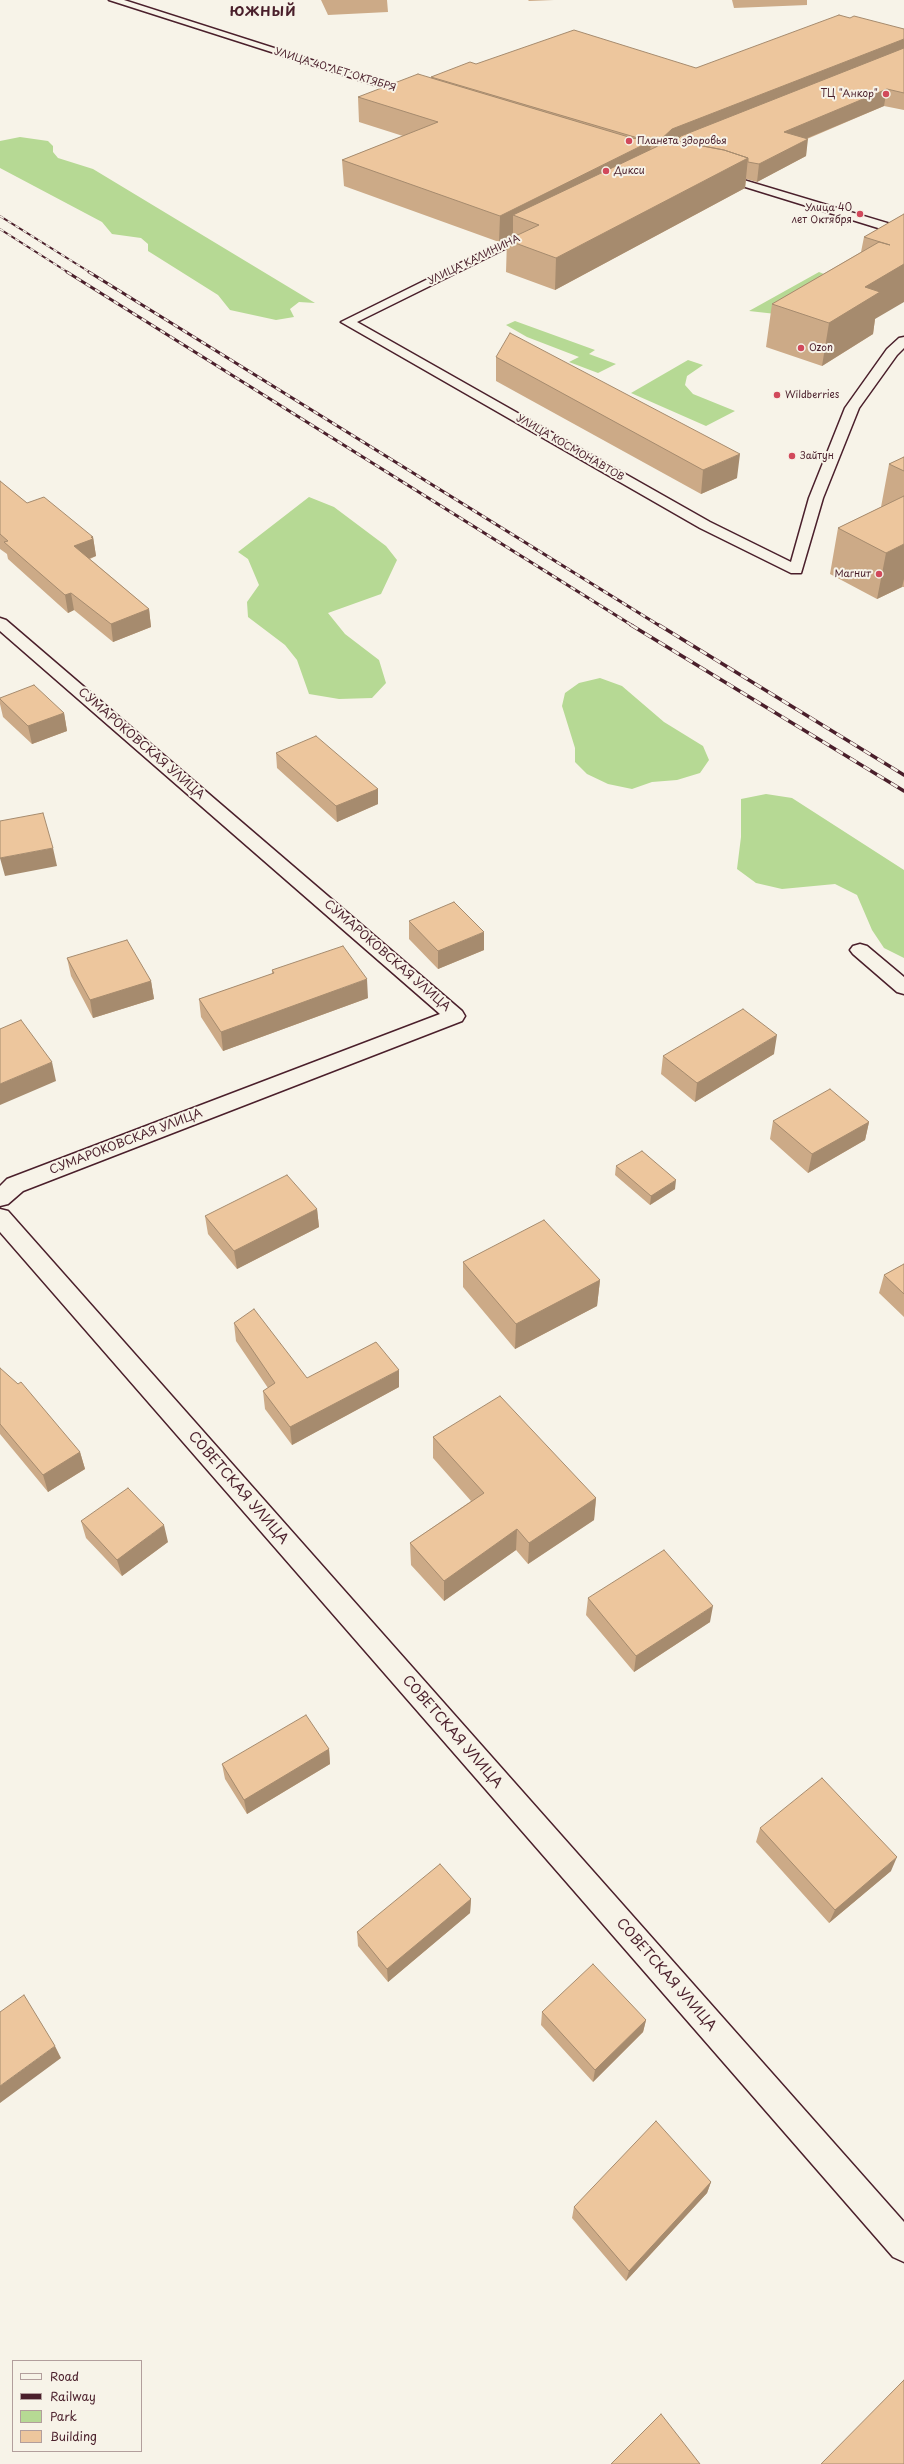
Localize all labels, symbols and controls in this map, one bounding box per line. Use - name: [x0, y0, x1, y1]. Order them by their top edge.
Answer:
- district label: ЮЖНЫЙ: [229, 4, 297, 20]
- street label: УЛИЦА 40 ЛЕТ ОКТЯБРЯ: [273, 46, 397, 94]
- place label: ТЦ "Анкор": [820, 88, 878, 100]
- marker: ТЦ "Анкор": [881, 89, 891, 99]
- place label: Планета здоровья: [637, 135, 727, 147]
- marker: Планета здоровья: [624, 136, 634, 146]
- place label: Дикси: [614, 165, 645, 177]
- marker: Дикси: [601, 166, 611, 176]
- place label: Улица 40 лет Октября: [792, 202, 852, 226]
- marker: Улица 40 лет Октября: [855, 209, 865, 219]
- street label: УЛИЦА КАЛИНИНА: [426, 233, 522, 287]
- place label: Ozon: [809, 342, 833, 354]
- marker: Ozon: [796, 343, 806, 353]
- place label: Wildberries: [785, 389, 839, 401]
- marker: Wildberries: [772, 390, 782, 400]
- street label: УЛИЦА КОСМОНАВТОВ: [514, 412, 626, 484]
- place label: Зайтун: [800, 450, 834, 462]
- marker: Зайтун: [787, 451, 797, 461]
- place label: Магнит: [834, 568, 871, 580]
- marker: Магнит: [874, 569, 884, 579]
- street label: СУМАРОКОВСКАЯ УЛИЦА: [75, 685, 207, 803]
- street label: СУМАРОКОВСКАЯ УЛИЦА: [321, 897, 453, 1015]
- street label: СУМАРОКОВСКАЯ УЛИЦА: [47, 1106, 205, 1178]
- street label: СОВЕТСКАЯ УЛИЦА: [184, 1428, 292, 1548]
- street label: СОВЕТСКАЯ УЛИЦА: [398, 1672, 506, 1792]
- street label: СОВЕТСКАЯ УЛИЦА: [612, 1915, 720, 2035]
- legend: [12, 2360, 142, 2452]
- text: Road: [50, 2367, 79, 2385]
- text: Railway: [50, 2387, 96, 2405]
- text: Park: [50, 2407, 77, 2425]
- text: Building: [50, 2427, 97, 2445]

